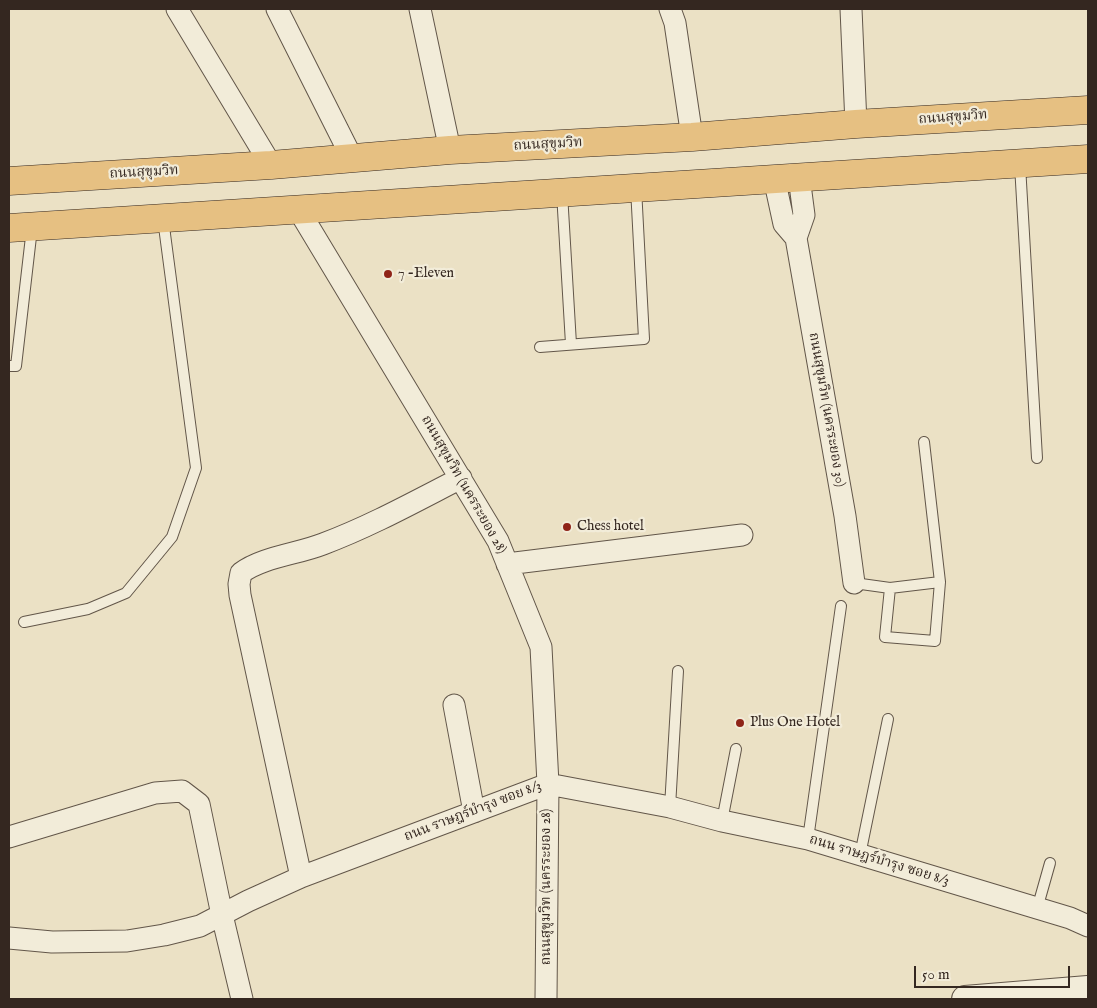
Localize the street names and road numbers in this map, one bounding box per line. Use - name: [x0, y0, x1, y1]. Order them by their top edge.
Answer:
- street label: ถนนสุขุมวิท: [918, 107, 988, 129]
- street label: ถนนสุขุมวิท: [513, 135, 583, 155]
- street label: ถนนสุขุมวิท: [109, 163, 179, 183]
- street label: ถนนสุขุมวิท (นครระยอง 30): [804, 331, 848, 489]
- street label: ถนนสุขุมวิท (นครระยอง 28): [417, 413, 509, 557]
- street label: ถนน ราษฎร์บำรุง ซอย 8/3: [402, 778, 544, 846]
- street label: ถนนสุขุมวิท (นครระยอง 28): [539, 809, 555, 965]
- street label: ถนน ราษฎร์บำรุง ซอย 8/3: [807, 832, 951, 890]

